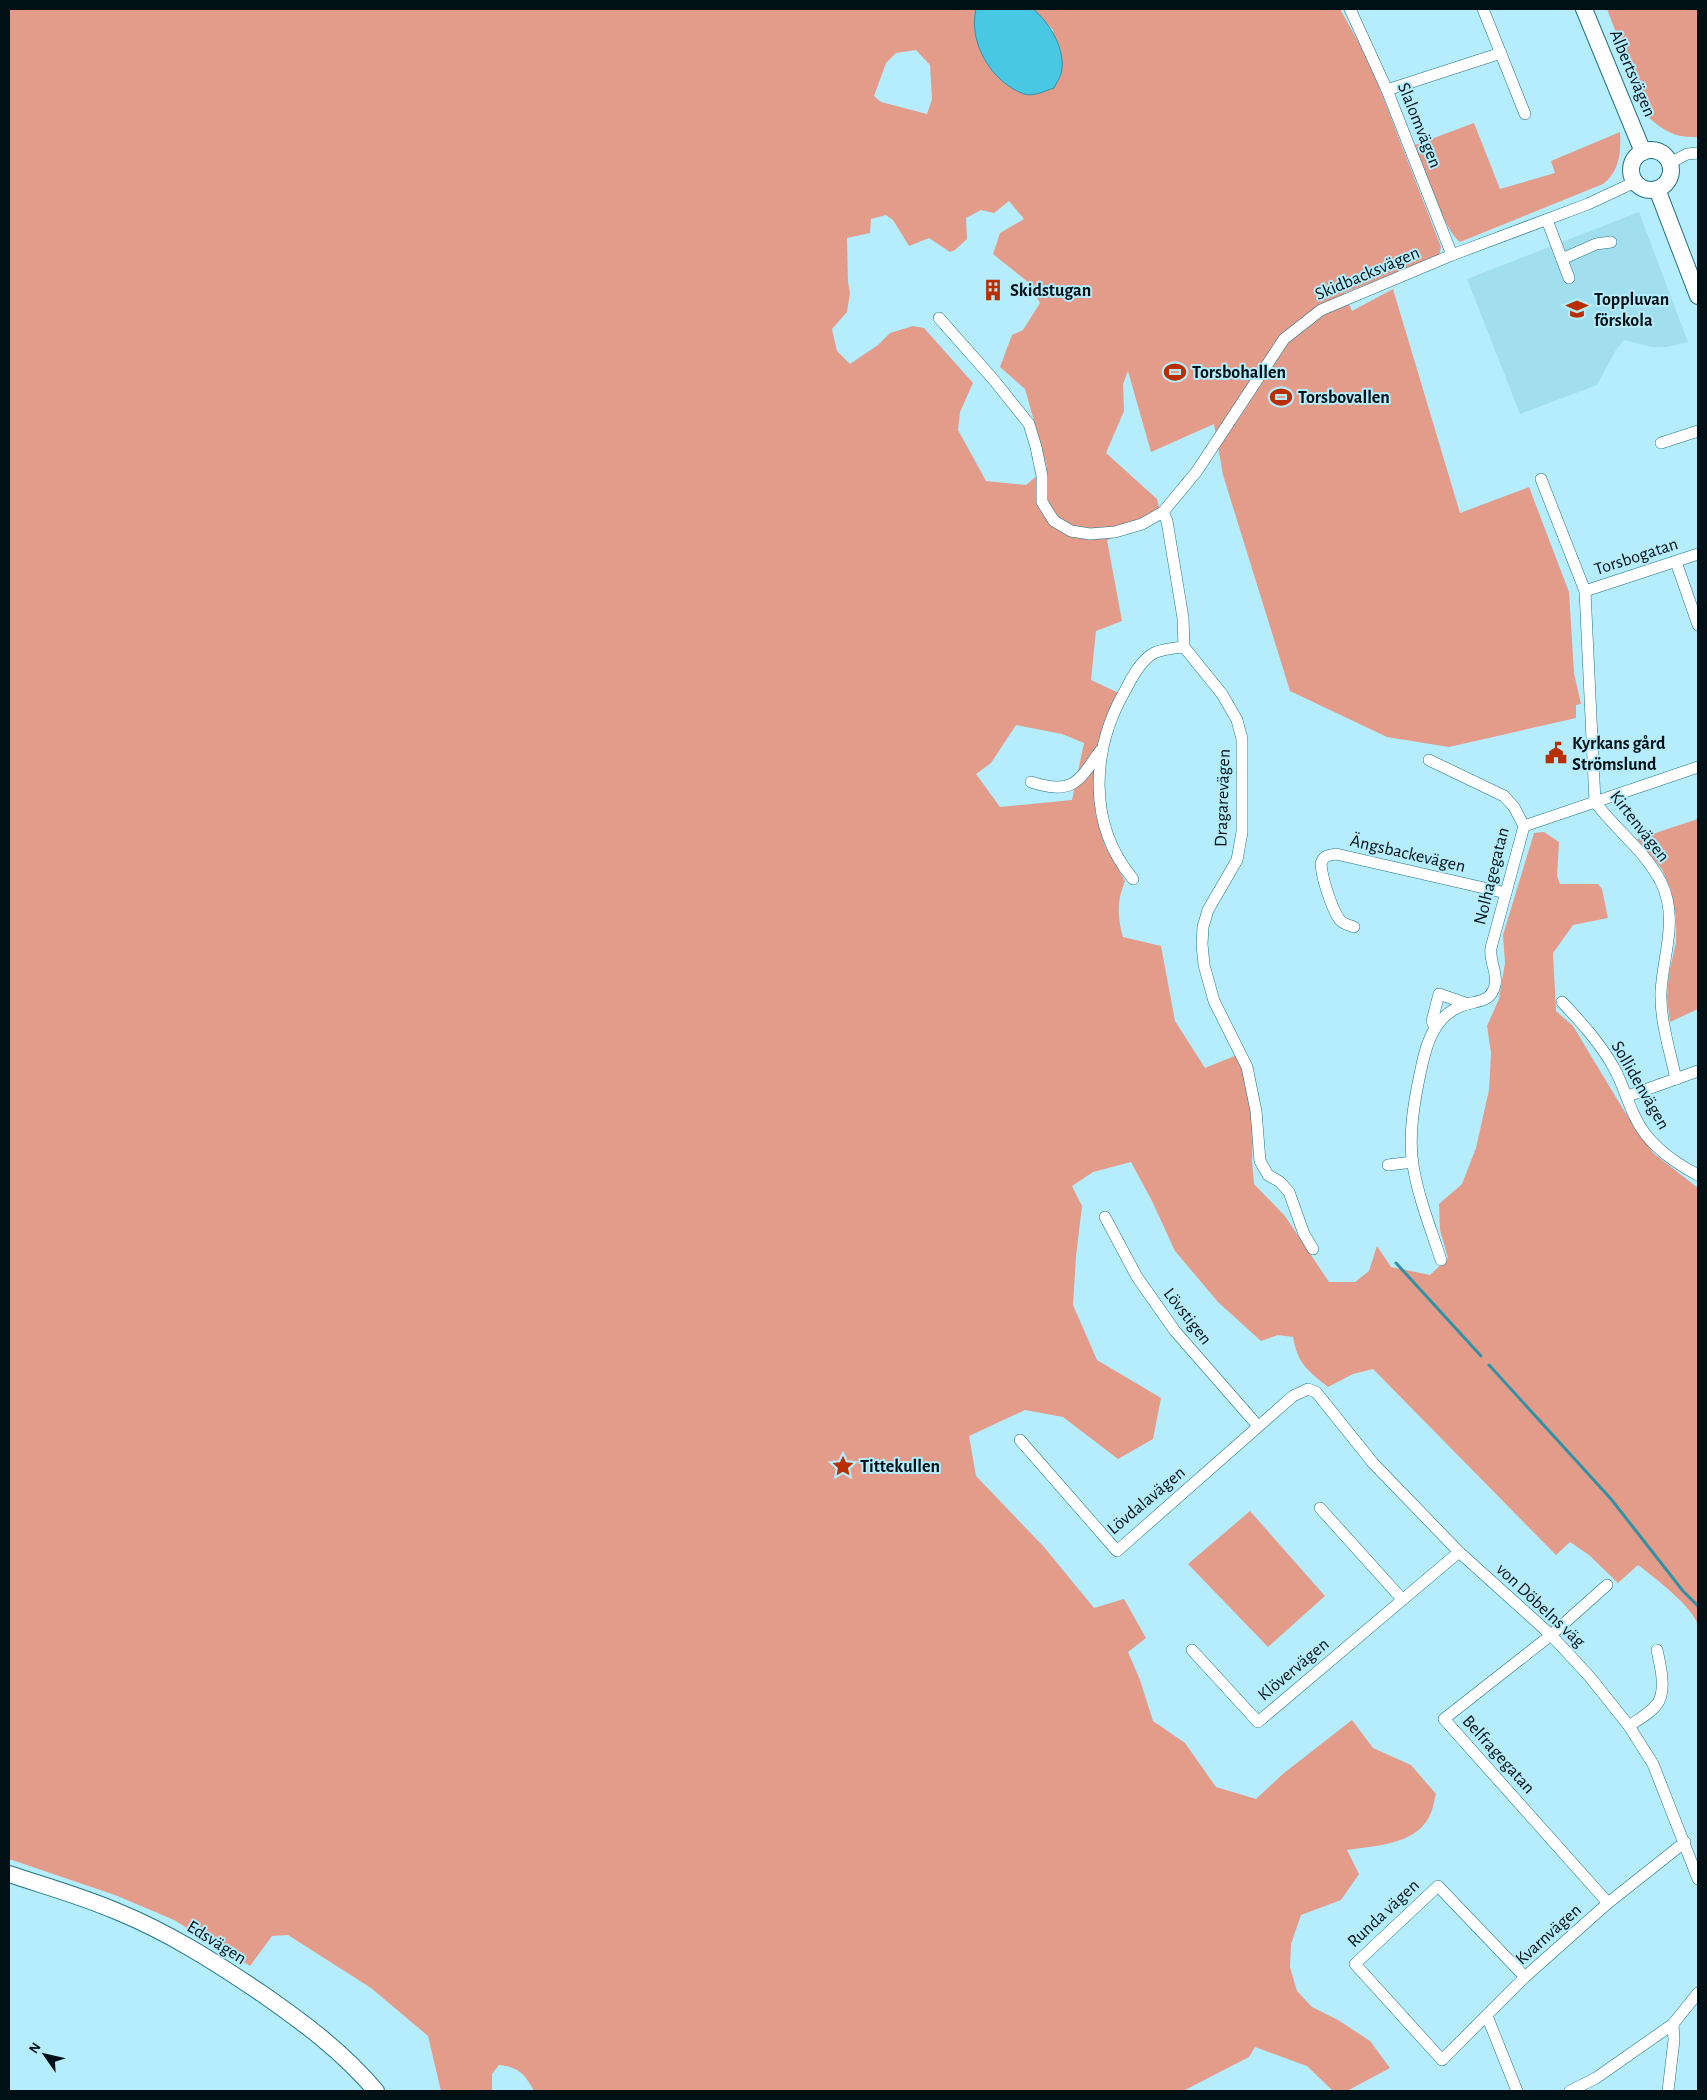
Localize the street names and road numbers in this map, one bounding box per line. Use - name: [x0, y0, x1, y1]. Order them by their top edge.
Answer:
- street label: Albertsvägen: [1606, 27, 1658, 120]
- street label: Slalomvägen: [1394, 80, 1444, 171]
- street label: Skidbacksvägen: [1313, 244, 1422, 304]
- street label: Torsbogatan: [1592, 535, 1680, 579]
- street label: Dragarevägen: [1212, 749, 1234, 847]
- street label: Kirtenvägen: [1606, 788, 1672, 866]
- street label: Nolhagegatan: [1471, 826, 1513, 927]
- street label: Ängsbackevägen: [1348, 830, 1468, 876]
- street label: Sollidenvägen: [1608, 1038, 1673, 1133]
- street label: Lövstigen: [1160, 1285, 1215, 1348]
- street label: Lövdalavägen: [1104, 1463, 1189, 1538]
- street label: von Döbelns väg: [1492, 1560, 1588, 1651]
- street label: Klövervägen: [1255, 1635, 1333, 1704]
- street label: Belfragegatan: [1459, 1712, 1538, 1797]
- street label: Runda vägen: [1344, 1876, 1423, 1951]
- street label: Kvarnvägen: [1512, 1901, 1585, 1969]
- street label: Edsvägen: [184, 1918, 249, 1968]

